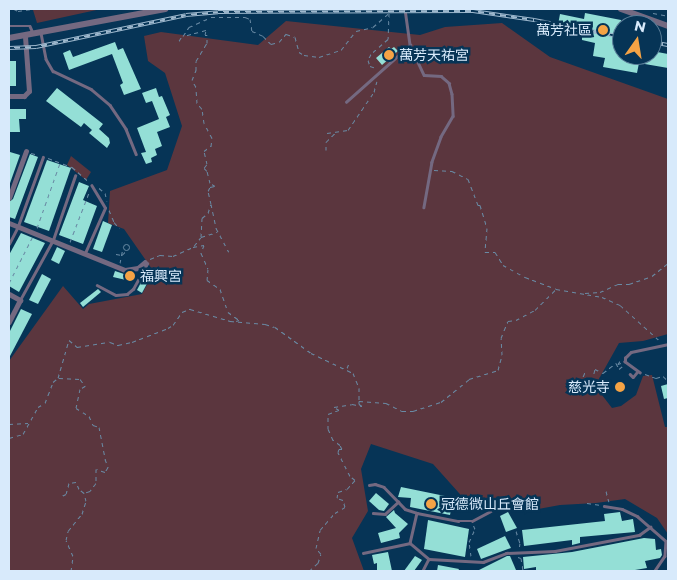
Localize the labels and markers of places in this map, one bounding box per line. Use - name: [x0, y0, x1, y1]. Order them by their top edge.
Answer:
- place label: 萬芳社區: [536, 22, 592, 38]
- marker: 萬芳社區: [596, 23, 610, 37]
- place label: 萬芳天祐宮: [399, 47, 469, 63]
- marker: 萬芳天祐宮: [383, 49, 395, 61]
- place label: 福興宮: [140, 268, 182, 284]
- marker: 福興宮: [124, 270, 136, 282]
- place label: 慈光寺: [568, 379, 610, 395]
- marker: 慈光寺: [614, 381, 626, 393]
- place label: 冠德微山丘會館: [441, 496, 539, 512]
- marker: 冠德微山丘會館: [425, 498, 437, 510]

